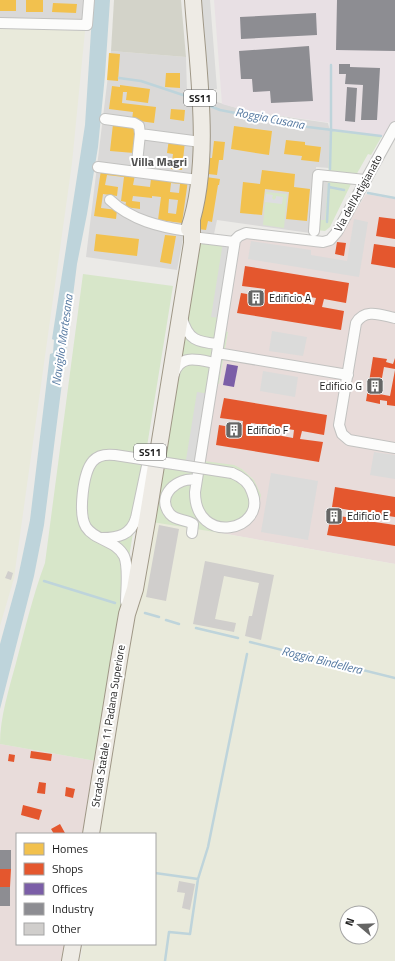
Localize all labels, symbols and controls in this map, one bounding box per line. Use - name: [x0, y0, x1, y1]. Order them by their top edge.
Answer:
- road number: SS11: [184, 90, 216, 106]
- water label: Roggia Cusana: [234, 102, 307, 134]
- street label: Via dell'Artigianato: [330, 151, 386, 235]
- district label: Villa Magri: [131, 152, 187, 171]
- building icon: Edificio A: [246, 288, 266, 308]
- place label: Edificio A: [269, 290, 312, 306]
- water label: Naviglio Martesana: [46, 292, 78, 387]
- building icon: Edificio G: [365, 376, 385, 396]
- place label: Edificio G: [320, 378, 362, 394]
- building icon: Edificio F: [224, 420, 244, 440]
- place label: Edificio F: [247, 422, 289, 438]
- road number: SS11: [134, 444, 166, 460]
- building icon: Edificio E: [324, 506, 344, 526]
- place label: Edificio E: [347, 508, 389, 524]
- water label: Roggia Bindellera: [280, 641, 365, 679]
- street label: Strada Statale 11 Padana Superiore: [87, 643, 129, 808]
- legend: [16, 833, 156, 945]
- text: Homes: [52, 839, 88, 858]
- text: Shops: [52, 859, 84, 878]
- text: Offices: [52, 879, 88, 898]
- text: Industry: [52, 899, 94, 918]
- north arrow: [339, 905, 379, 945]
- text: N: [341, 916, 358, 928]
- text: Other: [52, 919, 81, 938]

